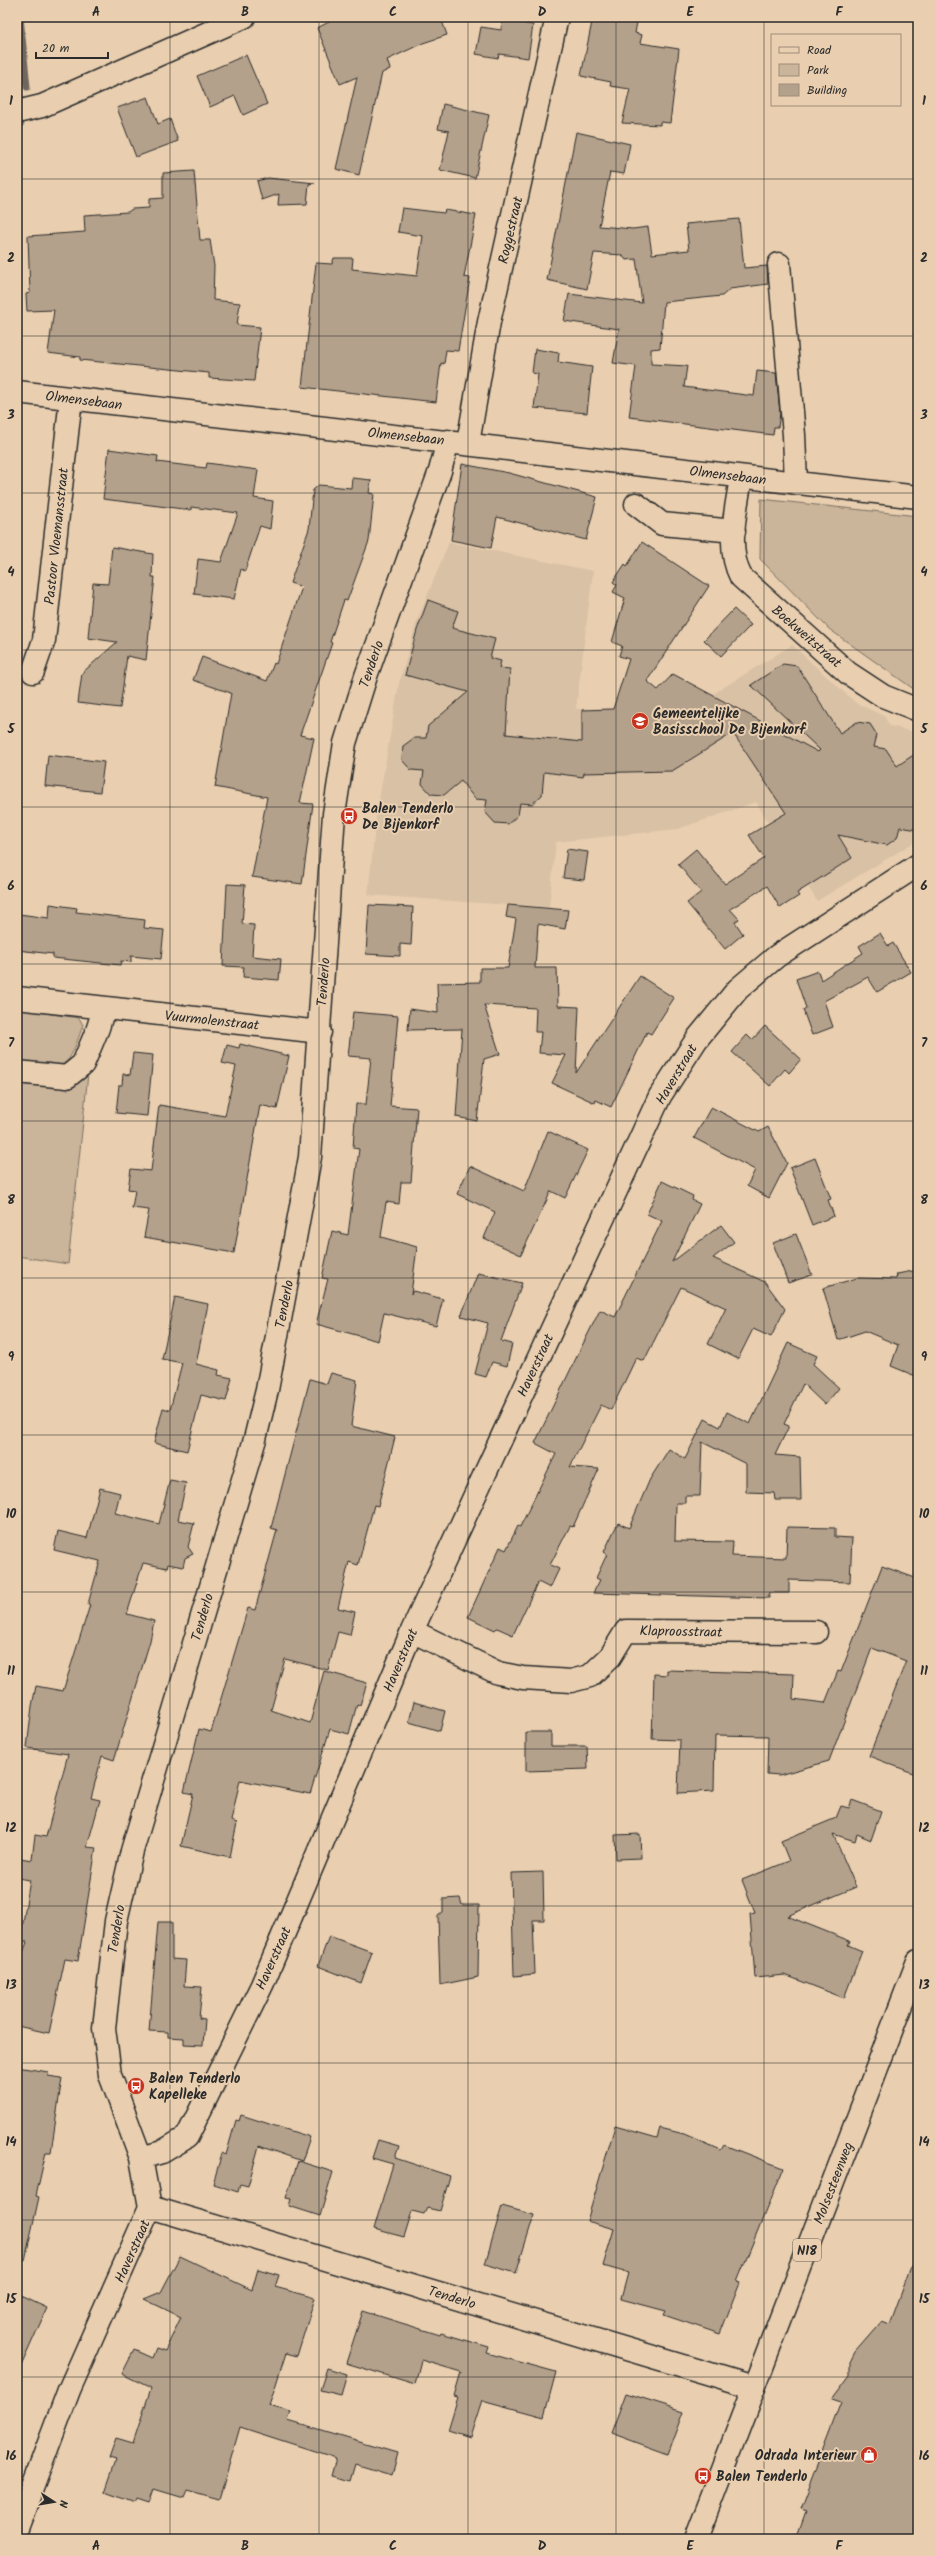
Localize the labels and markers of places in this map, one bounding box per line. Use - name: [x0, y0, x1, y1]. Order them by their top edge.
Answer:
- place label: Gemeentelijke Basisschool De Bijenkorf: [653, 703, 807, 741]
- school or university icon: Gemeentelijke Basisschool De Bijenkorf: [630, 711, 650, 731]
- place label: Balen Tenderlo De Bijenkorf: [362, 798, 454, 836]
- bus stop icon: Balen Tenderlo De Bijenkorf: [339, 806, 359, 826]
- place label: Balen Tenderlo Kapelleke: [149, 2068, 241, 2106]
- bus stop icon: Balen Tenderlo Kapelleke: [126, 2076, 146, 2096]
- place label: Odrada Interieur: [755, 2445, 857, 2467]
- shop icon: Odrada Interieur: [859, 2445, 879, 2465]
- bus stop icon: Balen Tenderlo: [693, 2466, 713, 2486]
- place label: Balen Tenderlo: [716, 2466, 808, 2488]

